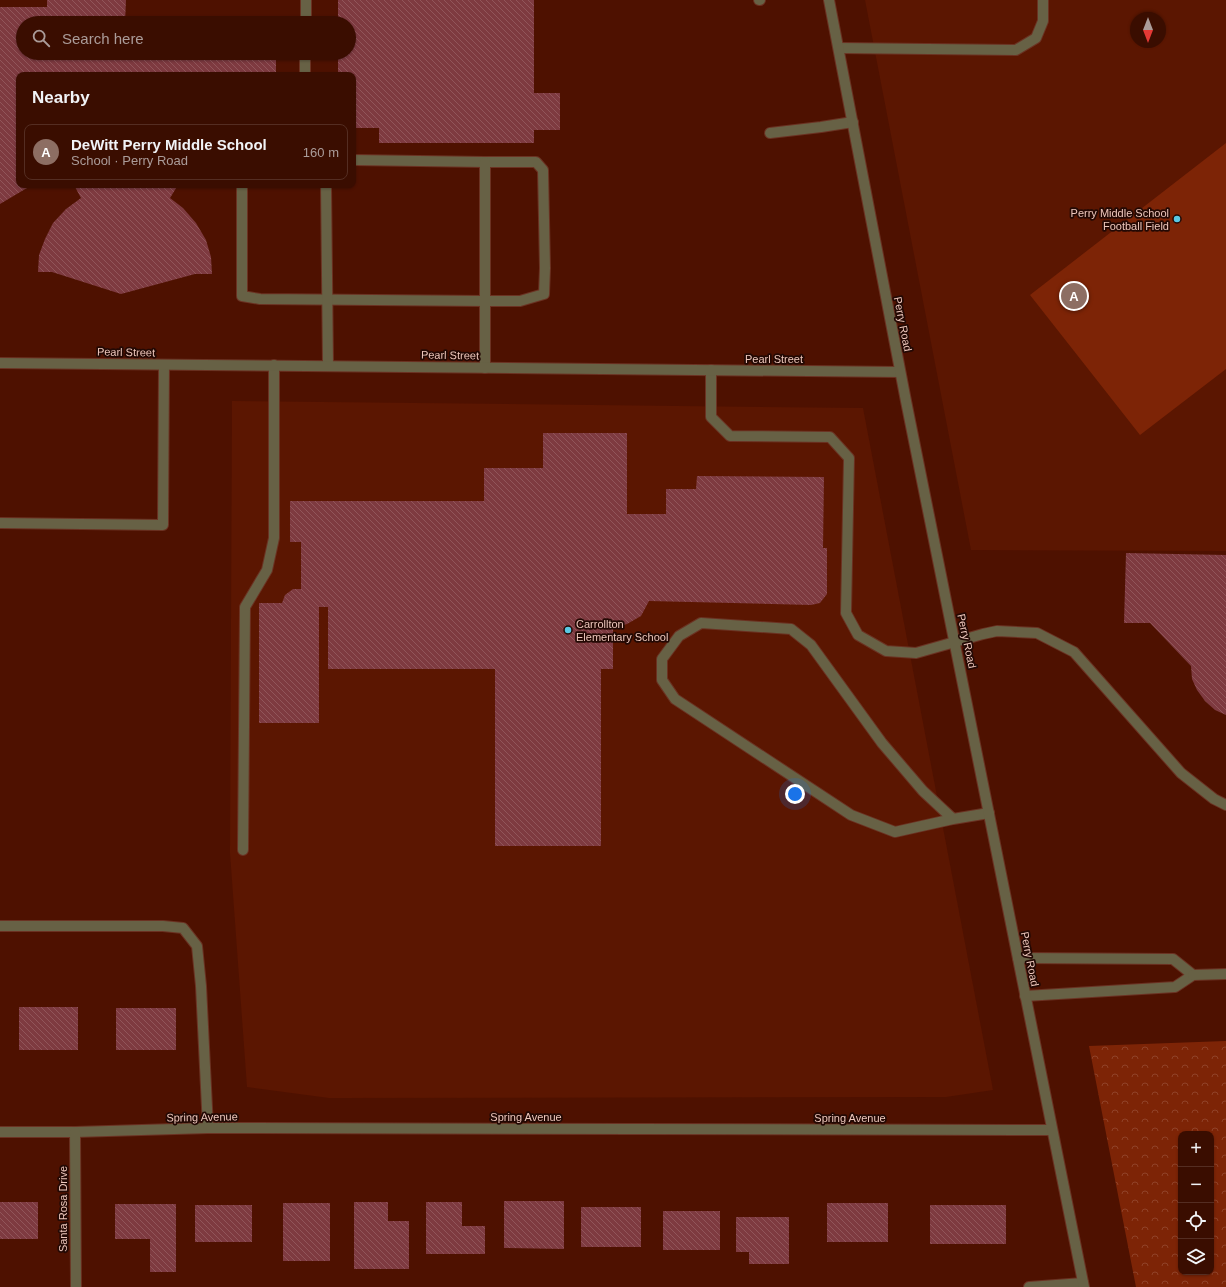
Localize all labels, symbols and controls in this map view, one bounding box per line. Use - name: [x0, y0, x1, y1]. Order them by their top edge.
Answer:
- north arrow: [1130, 12, 1166, 48]
- search box: [16, 16, 356, 60]
- icon: search: [30, 27, 52, 49]
- text: Search here: [62, 30, 144, 47]
- text: Nearby: [32, 88, 90, 107]
- text: DeWitt Perry Middle School: [71, 136, 267, 153]
- text: A: [41, 145, 51, 160]
- text: 160 m: [303, 145, 339, 160]
- text: School · Perry Road: [71, 153, 188, 168]
- place label: Perry Middle School Football Field: [1071, 207, 1169, 232]
- marker: Perry Middle School Football Field: [1172, 214, 1182, 224]
- pin: A: [1061, 281, 1087, 311]
- street label: Perry Road: [892, 296, 914, 352]
- street label: Pearl Street: [97, 345, 155, 359]
- street label: Pearl Street: [421, 348, 479, 362]
- street label: Pearl Street: [745, 353, 803, 365]
- street label: Perry Road: [955, 613, 979, 669]
- place label: Carrollton Elementary School: [576, 618, 668, 643]
- marker: Carrollton Elementary School: [563, 625, 573, 635]
- your location: [785, 784, 805, 804]
- street label: Perry Road: [1019, 931, 1041, 987]
- street label: Spring Avenue: [166, 1110, 238, 1124]
- street label: Spring Avenue: [490, 1111, 562, 1123]
- street label: Spring Avenue: [814, 1112, 886, 1124]
- map controls: [1178, 1131, 1214, 1275]
- button: +: [1178, 1131, 1214, 1167]
- street label: Santa Rosa Drive: [57, 1166, 69, 1252]
- button: −: [1178, 1167, 1214, 1203]
- button: locate: [1178, 1203, 1214, 1239]
- button: layers: [1178, 1239, 1214, 1275]

